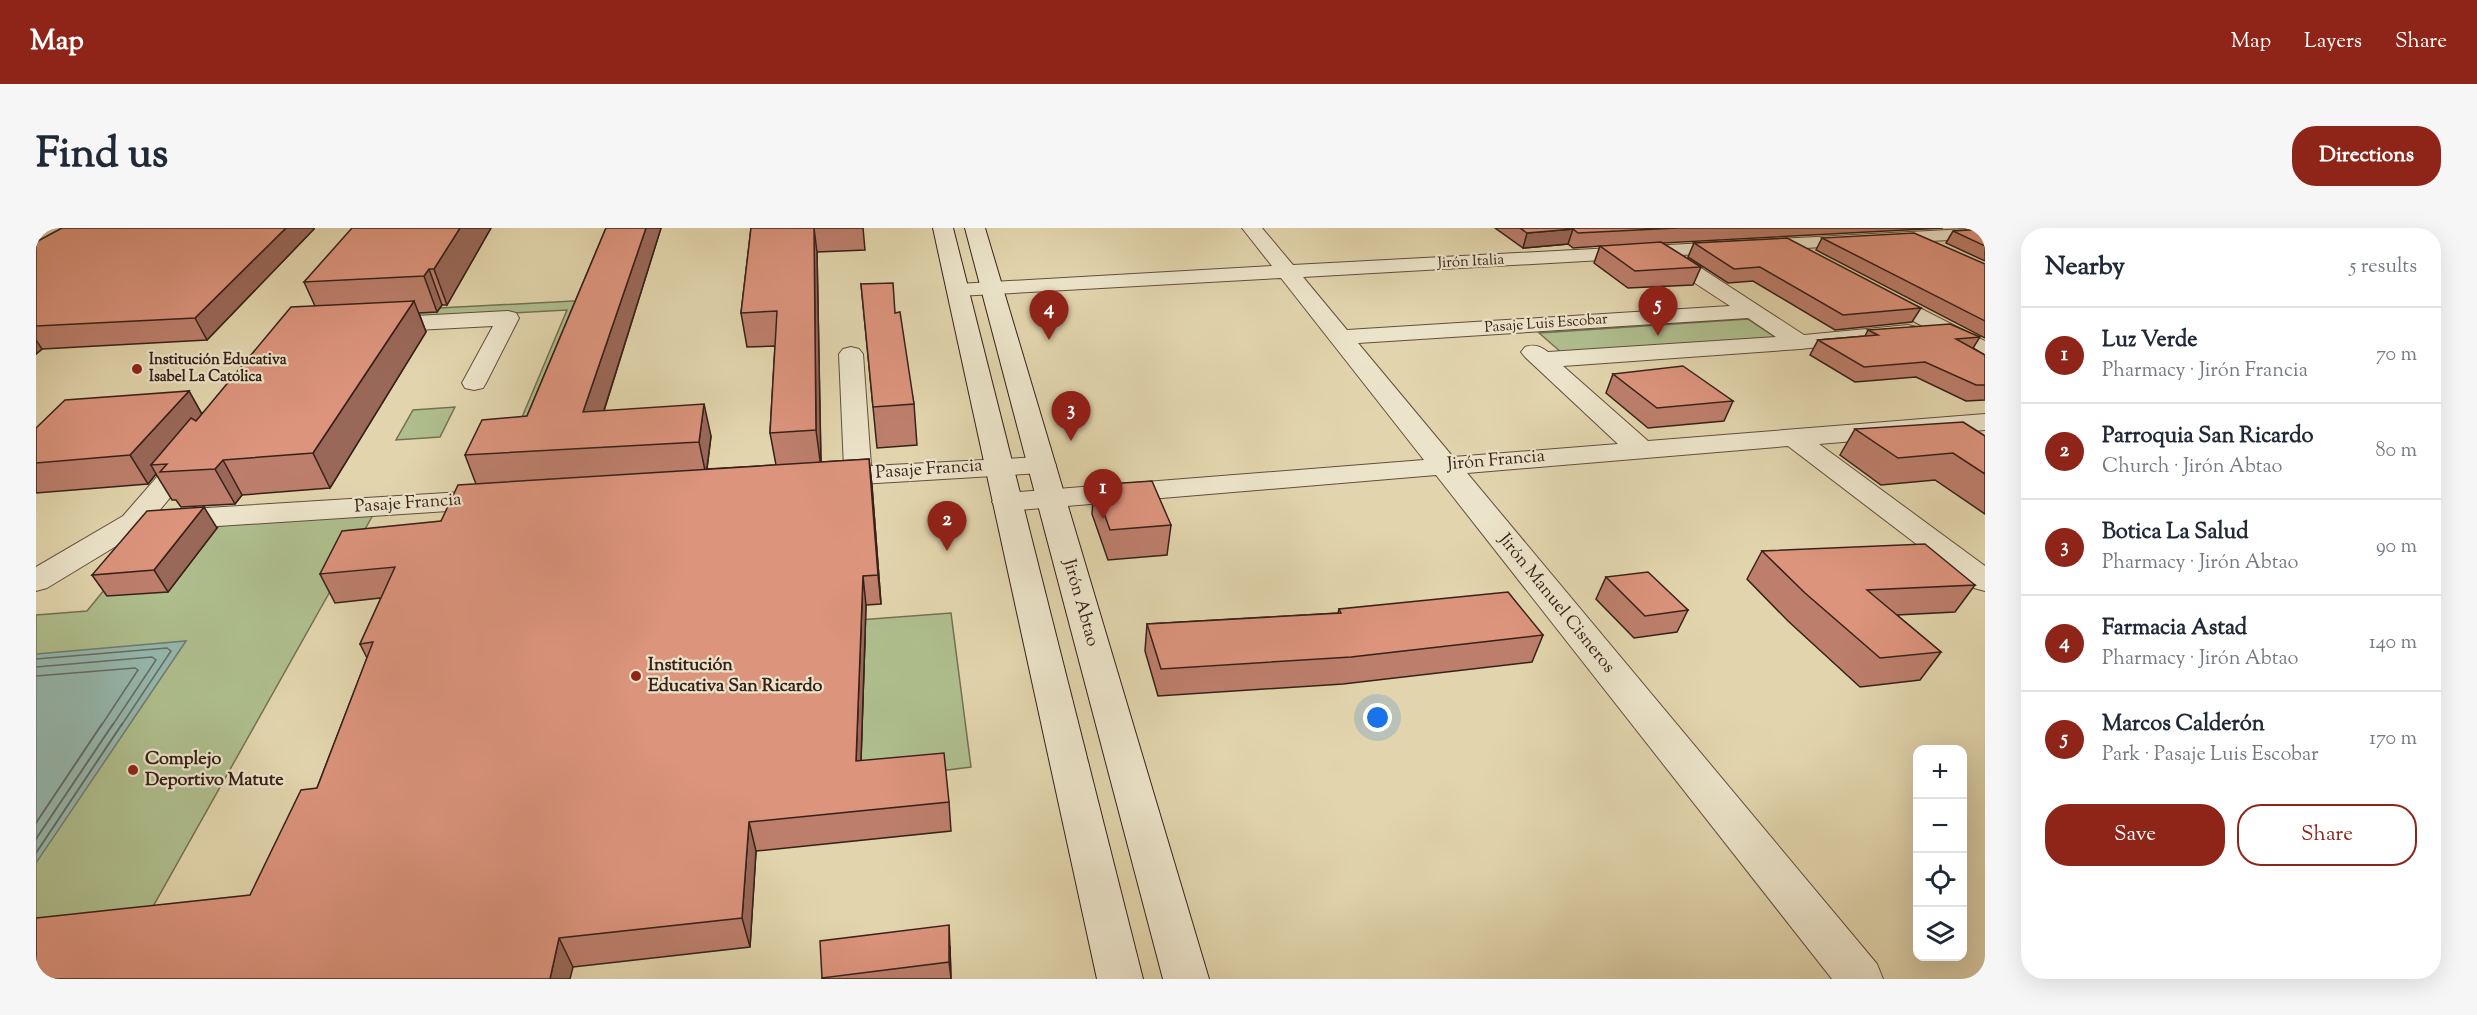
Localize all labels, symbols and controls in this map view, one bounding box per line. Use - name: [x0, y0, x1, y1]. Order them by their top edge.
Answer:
- text: Map: [30, 22, 84, 62]
- text: Map: [2231, 27, 2271, 57]
- text: Layers: [2304, 27, 2362, 57]
- text: Share: [2395, 27, 2447, 57]
- text: Find us: [36, 126, 168, 186]
- button: Directions: [2292, 126, 2441, 186]
- text: Nearby: [2045, 249, 2125, 286]
- street label: Jirón Italia: [1436, 250, 1505, 274]
- text: 5 results: [2350, 253, 2417, 282]
- pin: 5: [1638, 286, 1678, 336]
- pin: 4: [1030, 291, 1068, 340]
- street label: Pasaje Luis Escobar: [1484, 309, 1609, 339]
- text: Luz Verde: [2102, 325, 2198, 357]
- text: 1: [2061, 341, 2068, 370]
- text: 70 m: [2376, 341, 2417, 370]
- place label: Institución Educativa Isabel La Catolica: [149, 350, 287, 388]
- text: Pharmacy · Jirón Francia: [2102, 357, 2308, 386]
- marker: Institución Educativa Isabel La Catolica: [130, 362, 144, 376]
- pin: 3: [1052, 392, 1090, 441]
- text: Parroquia San Ricardo: [2102, 421, 2313, 453]
- text: 2: [2060, 437, 2069, 466]
- text: 80 m: [2376, 437, 2417, 466]
- street label: Jirón Francia: [1445, 444, 1546, 478]
- street label: Pasaje Francia: [875, 453, 983, 487]
- text: Church · Jirón Abtao: [2102, 453, 2282, 482]
- pin: 1: [1084, 470, 1122, 519]
- street label: Pasaje Francia: [354, 487, 462, 521]
- pin: 2: [928, 502, 966, 551]
- text: Botica La Salud: [2102, 517, 2249, 549]
- street label: Jirón Manuel Cisneros: [1491, 528, 1621, 679]
- text: 3: [2060, 533, 2069, 562]
- text: 90 m: [2376, 533, 2417, 562]
- text: Pharmacy · Jirón Abtao: [2102, 549, 2298, 578]
- street label: Jirón Abtao: [1055, 555, 1105, 650]
- text: Farmacia Astad: [2102, 613, 2247, 645]
- text: 4: [2059, 629, 2070, 658]
- text: 140 m: [2369, 629, 2417, 658]
- text: Pharmacy · Jirón Abtao: [2102, 645, 2298, 674]
- place label: Institución Educativa San Ricardo: [648, 653, 823, 700]
- marker: Institución Educativa San Ricardo: [629, 669, 643, 683]
- your location: [1363, 703, 1392, 732]
- text: Marcos Calderón: [2102, 709, 2265, 741]
- text: 5: [2061, 725, 2068, 754]
- text: 170 m: [2369, 725, 2417, 754]
- text: Park · Pasaje Luis Escobar: [2102, 741, 2319, 770]
- map controls: [1913, 745, 1967, 961]
- button: +: [1913, 745, 1967, 799]
- place label: Complejo Deportivo Matute: [145, 747, 284, 794]
- marker: Complejo Deportivo Matute: [126, 763, 140, 777]
- button: −: [1913, 799, 1967, 853]
- button: Save: [2045, 804, 2225, 866]
- button: Share: [2237, 804, 2417, 866]
- button: locate: [1913, 853, 1967, 907]
- button: layers: [1913, 907, 1967, 961]

